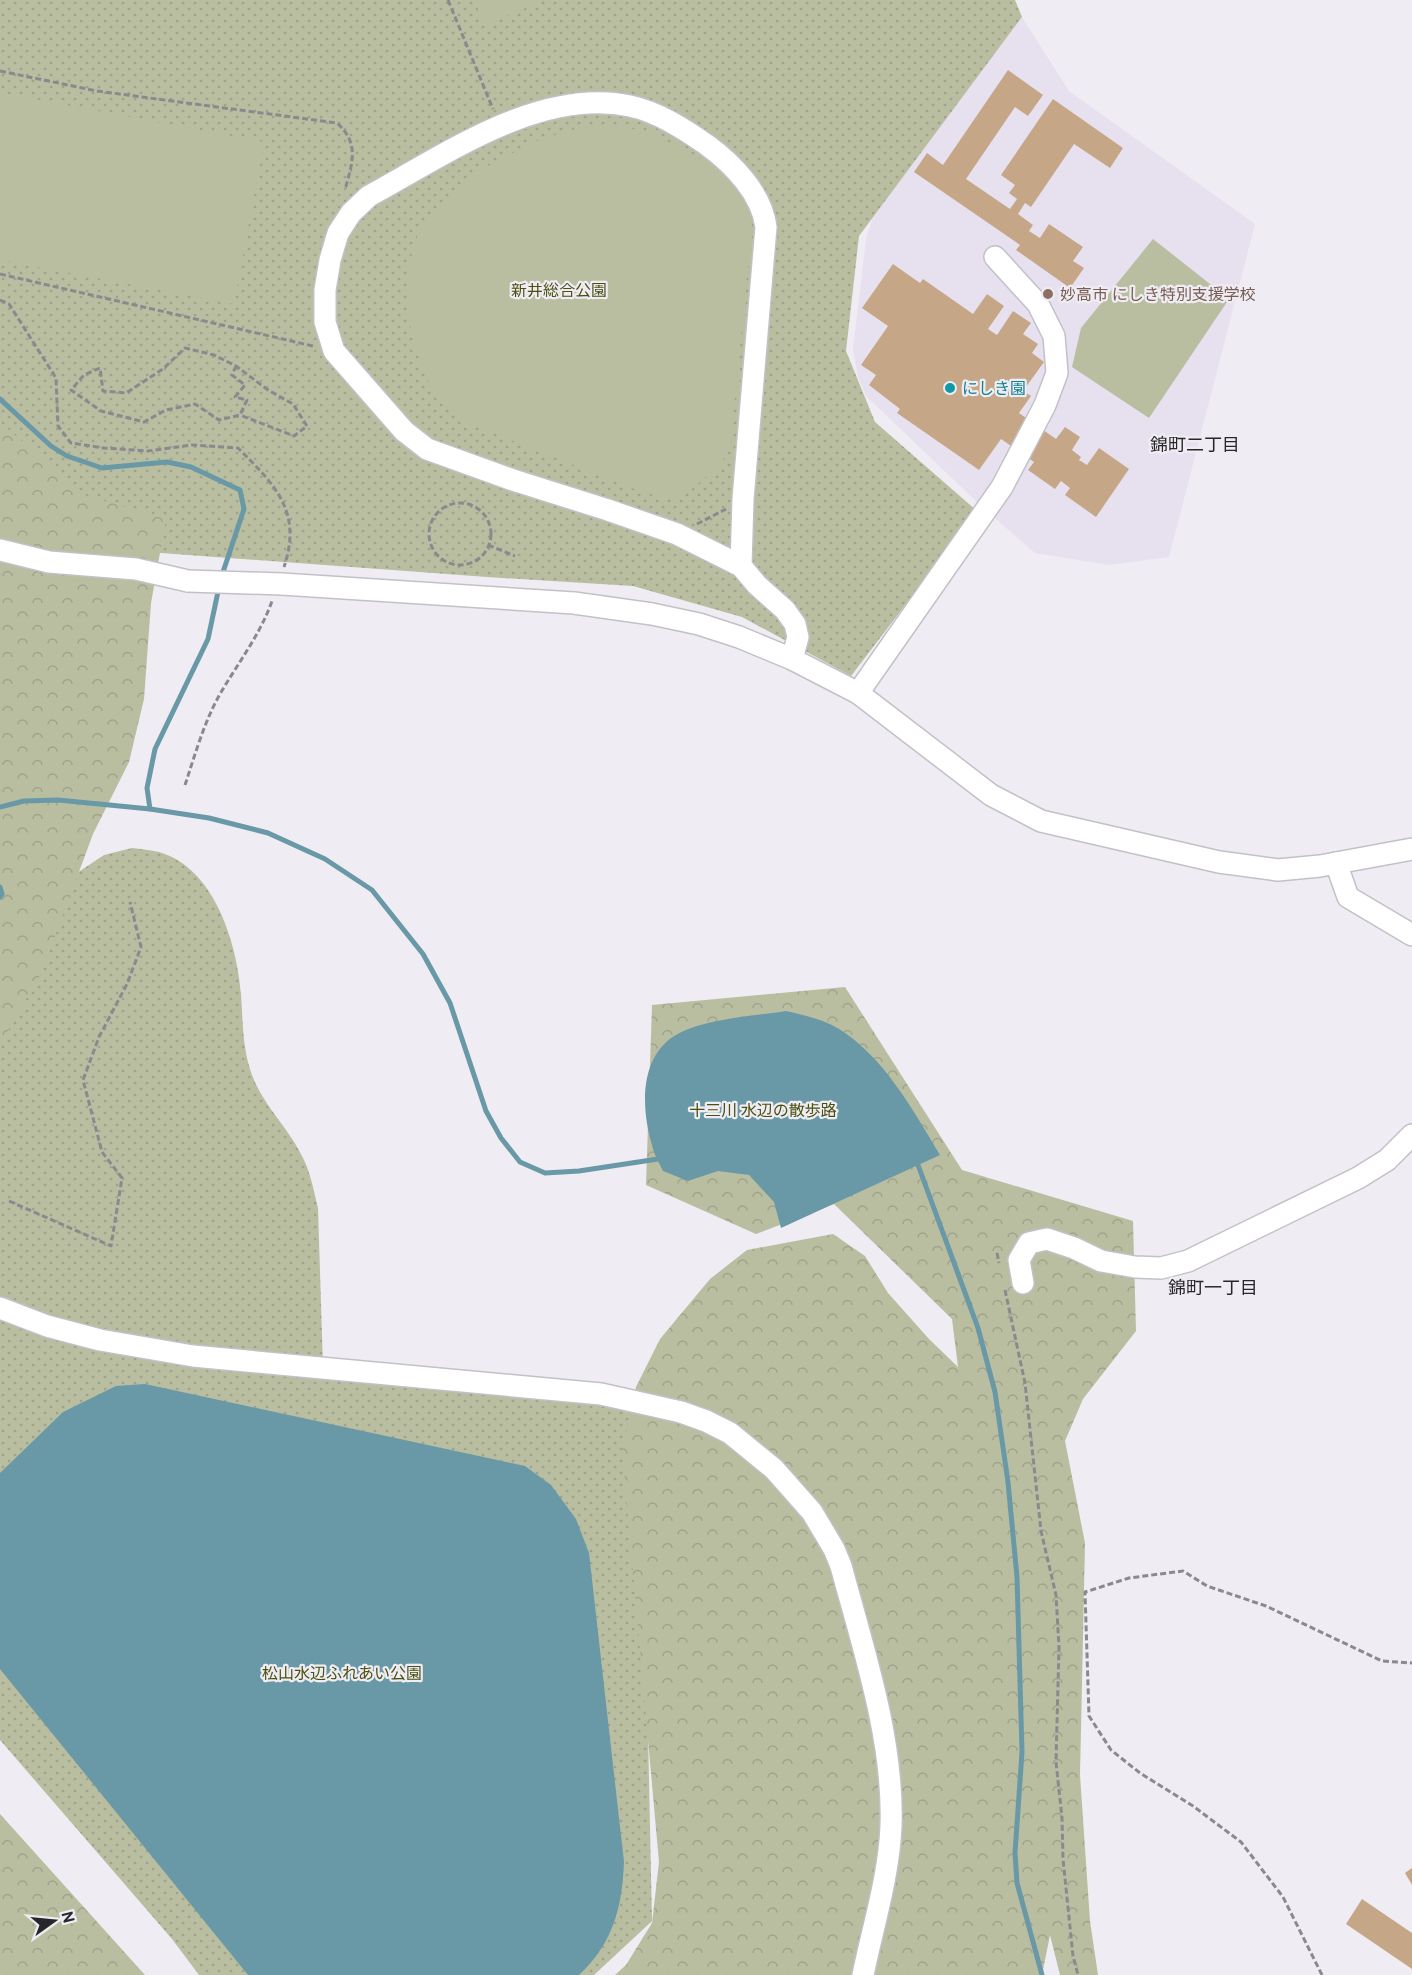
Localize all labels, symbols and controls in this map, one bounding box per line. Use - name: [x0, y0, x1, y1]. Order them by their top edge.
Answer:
- park label: 新井総合公園: [511, 282, 607, 302]
- place label: 妙高市 にしき特別支援学校: [1060, 286, 1256, 306]
- marker: 妙高市 にしき特別支援学校: [1041, 287, 1055, 301]
- place label: にしき園: [962, 380, 1026, 400]
- marker: にしき園: [943, 381, 957, 395]
- district label: 錦町二丁目: [1150, 435, 1240, 458]
- park label: 十三川 水辺の散歩路: [689, 1102, 837, 1122]
- district label: 錦町一丁目: [1168, 1278, 1258, 1301]
- park label: 松山水辺ふれあい公園: [262, 1665, 422, 1685]
- north arrow: [24, 1891, 84, 1951]
- text: N: [55, 1909, 78, 1926]

